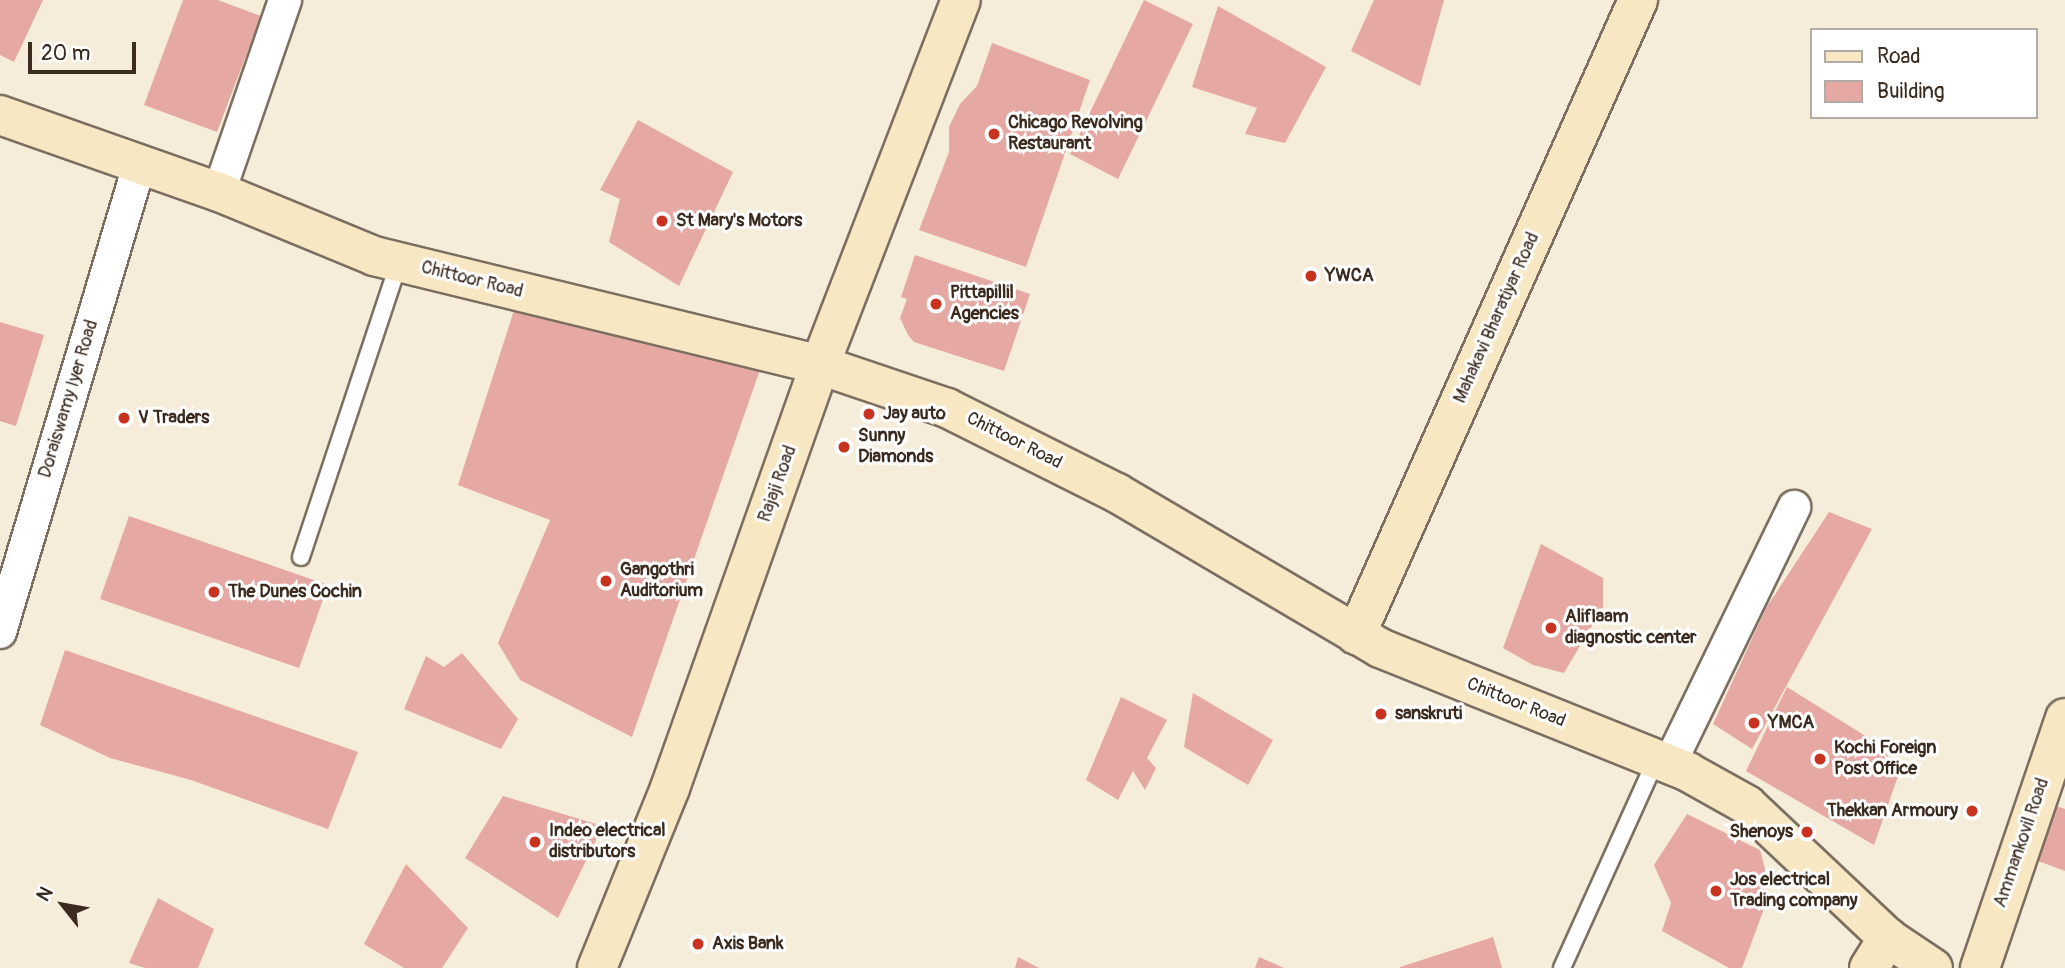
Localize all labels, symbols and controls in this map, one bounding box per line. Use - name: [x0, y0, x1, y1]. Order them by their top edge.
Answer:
- scale bar: [32, 28, 140, 72]
- legend: [1810, 28, 2037, 119]
- text: 20 m: [41, 40, 90, 67]
- text: Road: [1877, 43, 1921, 70]
- text: Building: [1877, 78, 1944, 105]
- place label: Chicago Revolving Restaurant: [1008, 113, 1143, 156]
- marker: Chicago Revolving Restaurant: [986, 126, 1002, 142]
- place label: St Mary's Motors: [676, 210, 802, 232]
- marker: St Mary's Motors: [654, 213, 670, 229]
- street label: Mahakavi Bharatiyar Road: [1450, 229, 1544, 407]
- street label: Chittoor Road: [419, 257, 525, 303]
- place label: YWCA: [1325, 265, 1374, 287]
- marker: YWCA: [1303, 268, 1319, 284]
- place label: Pittapillil Agencies: [950, 283, 1019, 326]
- marker: Pittapillil Agencies: [928, 296, 944, 312]
- street label: Doraiswamy Iyer Road: [35, 317, 103, 481]
- place label: Jay auto: [883, 403, 946, 425]
- marker: Jay auto: [861, 406, 877, 422]
- place label: V Traders: [138, 407, 209, 429]
- street label: Chittoor Road: [963, 408, 1065, 474]
- marker: V Traders: [116, 410, 132, 426]
- place label: Sunny Diamonds: [858, 426, 933, 468]
- marker: Sunny Diamonds: [836, 439, 852, 455]
- street label: Rajaji Road: [754, 443, 802, 525]
- place label: Gangothri Auditorium: [620, 560, 703, 602]
- marker: Gangothri Auditorium: [598, 573, 614, 589]
- place label: The Dunes Cochin: [228, 581, 362, 603]
- marker: The Dunes Cochin: [206, 584, 222, 600]
- place label: Aliflaam diagnostic center: [1565, 607, 1696, 650]
- marker: Aliflaam diagnostic center: [1543, 620, 1559, 636]
- street label: Chittoor Road: [1464, 673, 1568, 733]
- place label: sanskruti: [1395, 703, 1462, 725]
- marker: sanskruti: [1373, 706, 1389, 722]
- place label: YMCA: [1768, 712, 1814, 734]
- marker: YMCA: [1746, 715, 1762, 731]
- place label: Kochi Foreign Post Office: [1834, 738, 1936, 780]
- marker: Kochi Foreign Post Office: [1812, 751, 1828, 767]
- street label: Ammankovil Road: [1990, 776, 2054, 910]
- place label: Thekkan Armoury: [1827, 800, 1958, 822]
- marker: Thekkan Armoury: [1964, 803, 1980, 819]
- place label: Indeo electrical distributors: [549, 821, 666, 864]
- place label: Shenoys: [1730, 821, 1793, 843]
- marker: Shenoys: [1799, 824, 1815, 840]
- marker: Indeo electrical distributors: [527, 834, 543, 850]
- north arrow: [28, 870, 98, 940]
- place label: Jos electrical Trading company: [1730, 870, 1857, 912]
- text: N: [31, 882, 59, 906]
- marker: Jos electrical Trading company: [1708, 883, 1724, 899]
- place label: Axis Bank: [712, 933, 784, 955]
- marker: Axis Bank: [690, 936, 706, 952]

